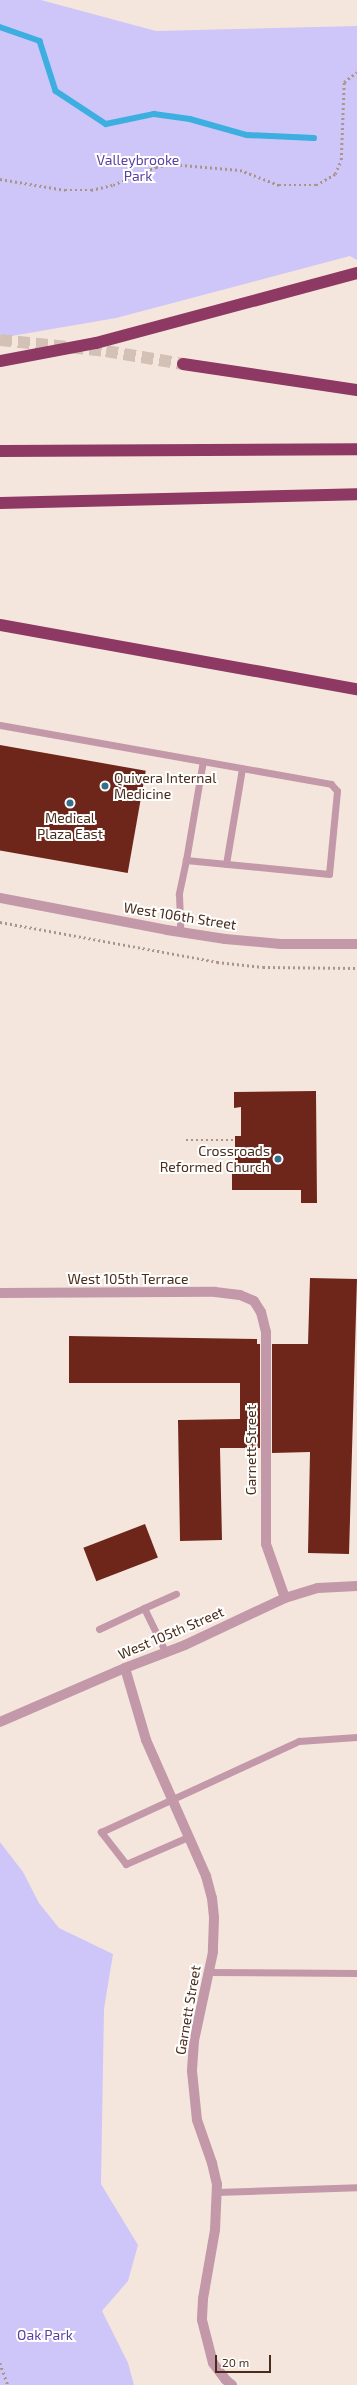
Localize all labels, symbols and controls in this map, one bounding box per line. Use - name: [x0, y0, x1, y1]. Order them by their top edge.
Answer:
- park label: Valleybrooke Park: [97, 152, 179, 184]
- place label: Quivera Internal Medicine: [114, 770, 216, 802]
- marker: Quivera Internal Medicine: [99, 780, 111, 792]
- marker: Medical Plaza East: [65, 798, 75, 808]
- place label: Medical Plaza East: [37, 810, 103, 842]
- street label: West 106th Street: [123, 899, 237, 933]
- place label: Crossroads Reformed Church: [160, 1143, 270, 1176]
- marker: Crossroads Reformed Church: [273, 1154, 283, 1164]
- street label: West 105th Terrace: [67, 1271, 189, 1287]
- street label: Garnett Street: [243, 1405, 259, 1495]
- street label: West 105th Street: [116, 1603, 226, 1663]
- street label: Garnett Street: [172, 1964, 204, 2056]
- park label: Oak Park: [17, 2327, 73, 2343]
- scale bar: [217, 2347, 273, 2373]
- text: 20 m: [222, 2355, 249, 2369]

